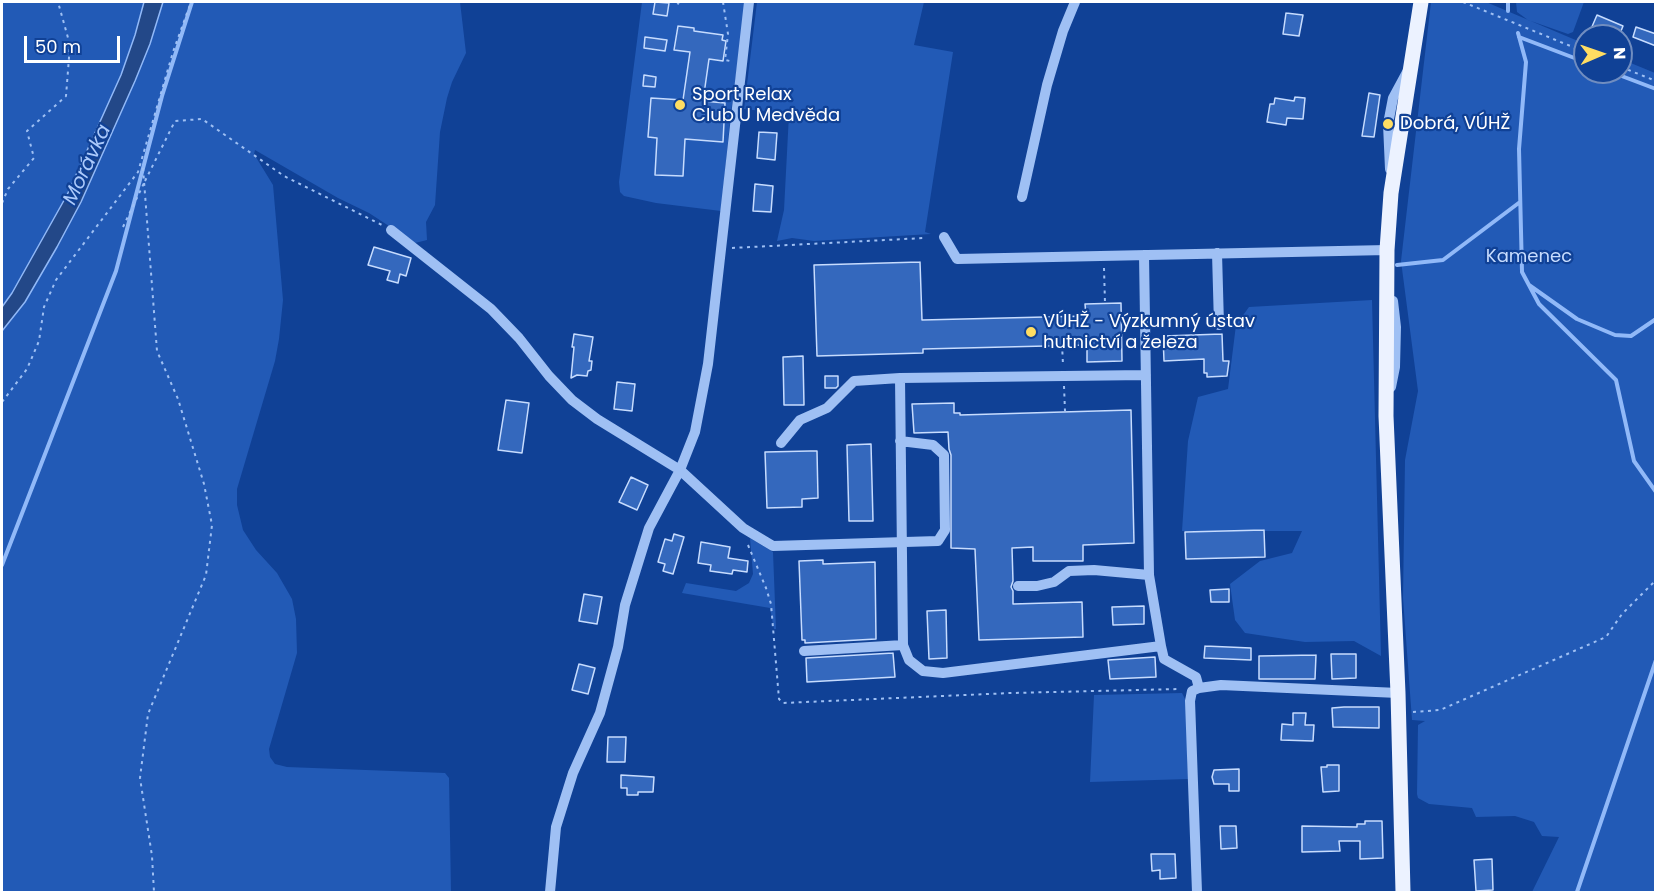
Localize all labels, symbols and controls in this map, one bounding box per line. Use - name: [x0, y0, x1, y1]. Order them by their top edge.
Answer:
- scale bar: [27, 24, 123, 62]
- north arrow: [1573, 24, 1633, 84]
- text: 50 m: [35, 34, 81, 59]
- text: N: [1608, 47, 1631, 60]
- place label: Sport Relax Club U Medvěda: [692, 84, 840, 127]
- marker: Sport Relax Club U Medvěda: [673, 98, 687, 112]
- place label: Dobrá, VÚHŽ: [1400, 113, 1510, 135]
- marker: Dobrá, VÚHŽ: [1381, 117, 1395, 131]
- water label: Morávka: [59, 121, 117, 209]
- park label: Kamenec: [1486, 246, 1572, 268]
- place label: VÚHŽ - Výzkumný ústav hutnictví a železa: [1043, 311, 1255, 354]
- marker: VÚHŽ - Výzkumný ústav hutnictví a železa: [1024, 325, 1038, 339]

